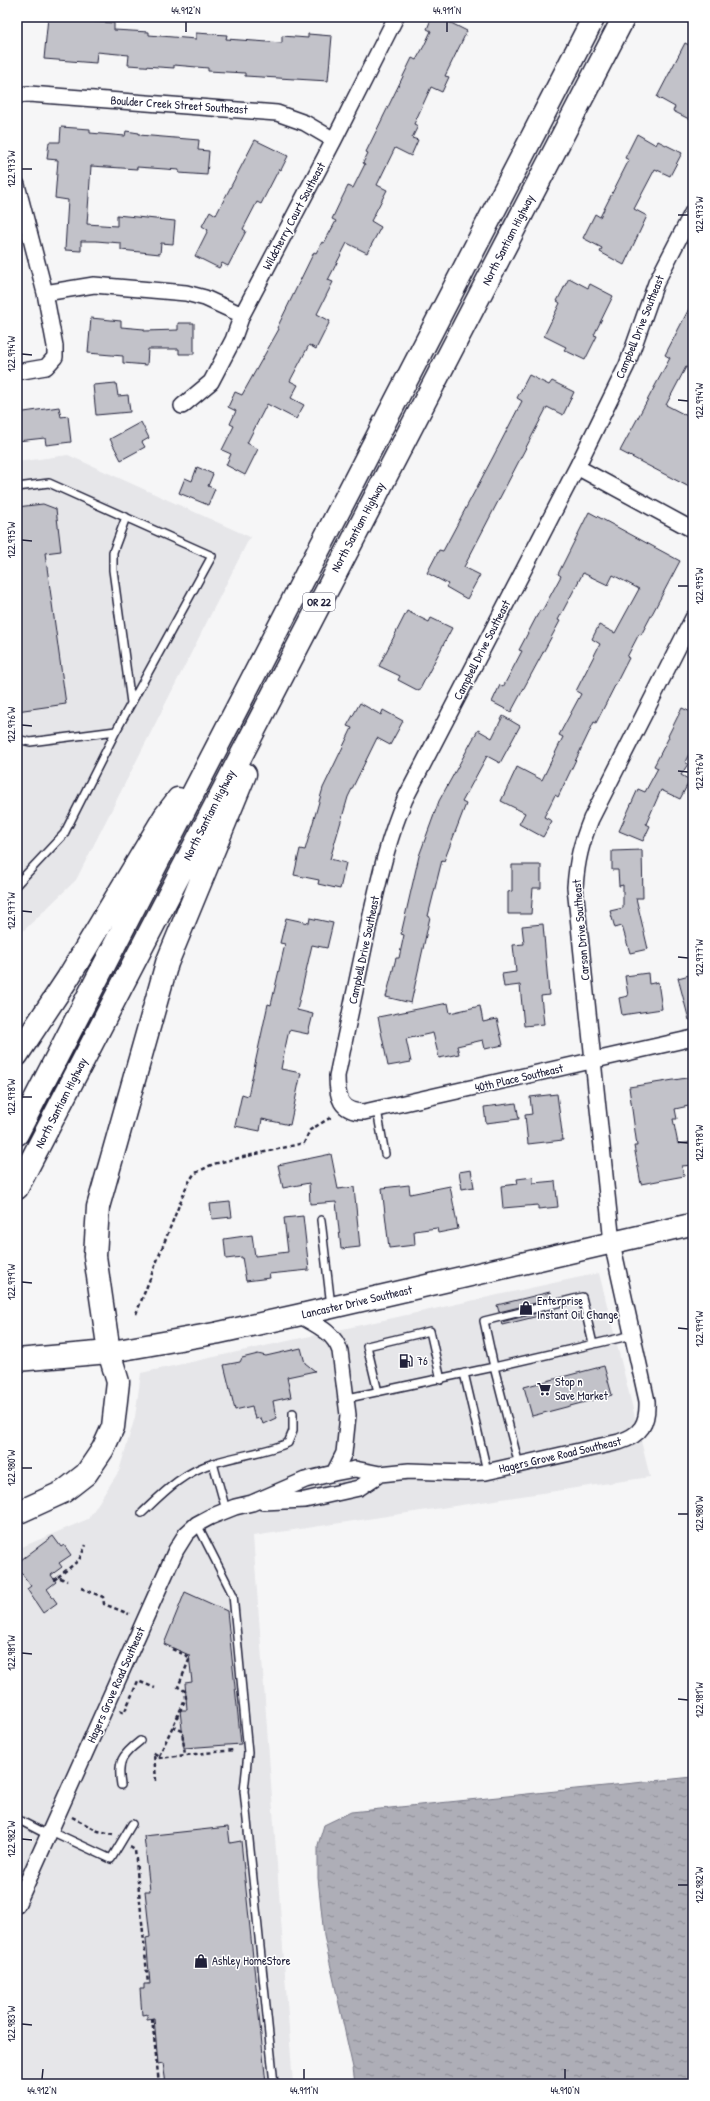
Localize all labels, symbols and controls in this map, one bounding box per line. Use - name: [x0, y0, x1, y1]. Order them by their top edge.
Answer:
- text: 44.912°N: [171, 4, 201, 17]
- text: 44.911°N: [433, 4, 461, 17]
- street label: Boulder Creek Street Southeast: [110, 91, 249, 118]
- text: 122.973°W: [5, 150, 18, 187]
- street label: Wildcherry Court Southeast: [258, 158, 330, 273]
- street label: North Santiam Highway: [477, 191, 538, 288]
- text: 122.973°W: [693, 196, 706, 233]
- street label: Campbell Drive Southeast: [611, 272, 668, 381]
- text: 122.974°W: [5, 335, 18, 372]
- text: 122.974°W: [693, 382, 706, 419]
- street label: North Santiam Highway: [327, 479, 389, 575]
- text: 122.975°W: [5, 521, 18, 558]
- text: 122.975°W: [693, 567, 706, 604]
- road number: OR 22: [303, 593, 335, 611]
- street label: Campbell Drive Southeast: [449, 596, 515, 703]
- text: 122.976°W: [5, 706, 18, 743]
- text: 122.976°W: [693, 753, 706, 790]
- street label: North Santiam Highway: [178, 766, 239, 863]
- street label: Carson Drive Southeast: [568, 878, 593, 981]
- text: 122.977°W: [5, 892, 18, 930]
- street label: Campbell Drive Southeast: [344, 893, 383, 1006]
- text: 122.977°W: [693, 939, 706, 977]
- street label: North Santiam Highway: [30, 1054, 91, 1151]
- street label: 40th Place Southeast: [473, 1059, 566, 1096]
- text: 122.978°W: [5, 1078, 18, 1115]
- text: 122.978°W: [693, 1124, 706, 1161]
- text: 122.979°W: [5, 1263, 18, 1300]
- street label: Lancaster Drive Southeast: [300, 1280, 415, 1322]
- place label: Enterprise Instant Oil Change: [537, 1292, 618, 1323]
- shop icon: Enterprise Instant Oil Change: [518, 1300, 534, 1316]
- text: 122.979°W: [693, 1310, 706, 1347]
- place label: 76: [417, 1352, 428, 1369]
- fuel station icon: 76: [398, 1353, 414, 1369]
- place label: Stop n Save Market: [555, 1373, 609, 1404]
- supermarket icon: Stop n Save Market: [536, 1381, 552, 1397]
- street label: Hagers Grove Road Southeast: [497, 1432, 624, 1477]
- text: 122.980°W: [5, 1449, 18, 1486]
- text: 122.980°W: [693, 1495, 706, 1532]
- street label: Hagers Grove Road Southeast: [82, 1623, 149, 1745]
- text: 122.981°W: [5, 1635, 18, 1671]
- text: 122.981°W: [693, 1682, 706, 1718]
- text: 122.982°W: [5, 1820, 18, 1857]
- text: 122.982°W: [693, 1866, 706, 1903]
- place label: Ashley HomeStore: [212, 1952, 291, 1969]
- shop icon: Ashley HomeStore: [193, 1953, 209, 1969]
- text: 122.983°W: [5, 2005, 18, 2042]
- text: 44.912°N: [27, 2084, 57, 2097]
- text: 44.911°N: [290, 2084, 318, 2097]
- text: 44.910°N: [550, 2084, 580, 2097]

